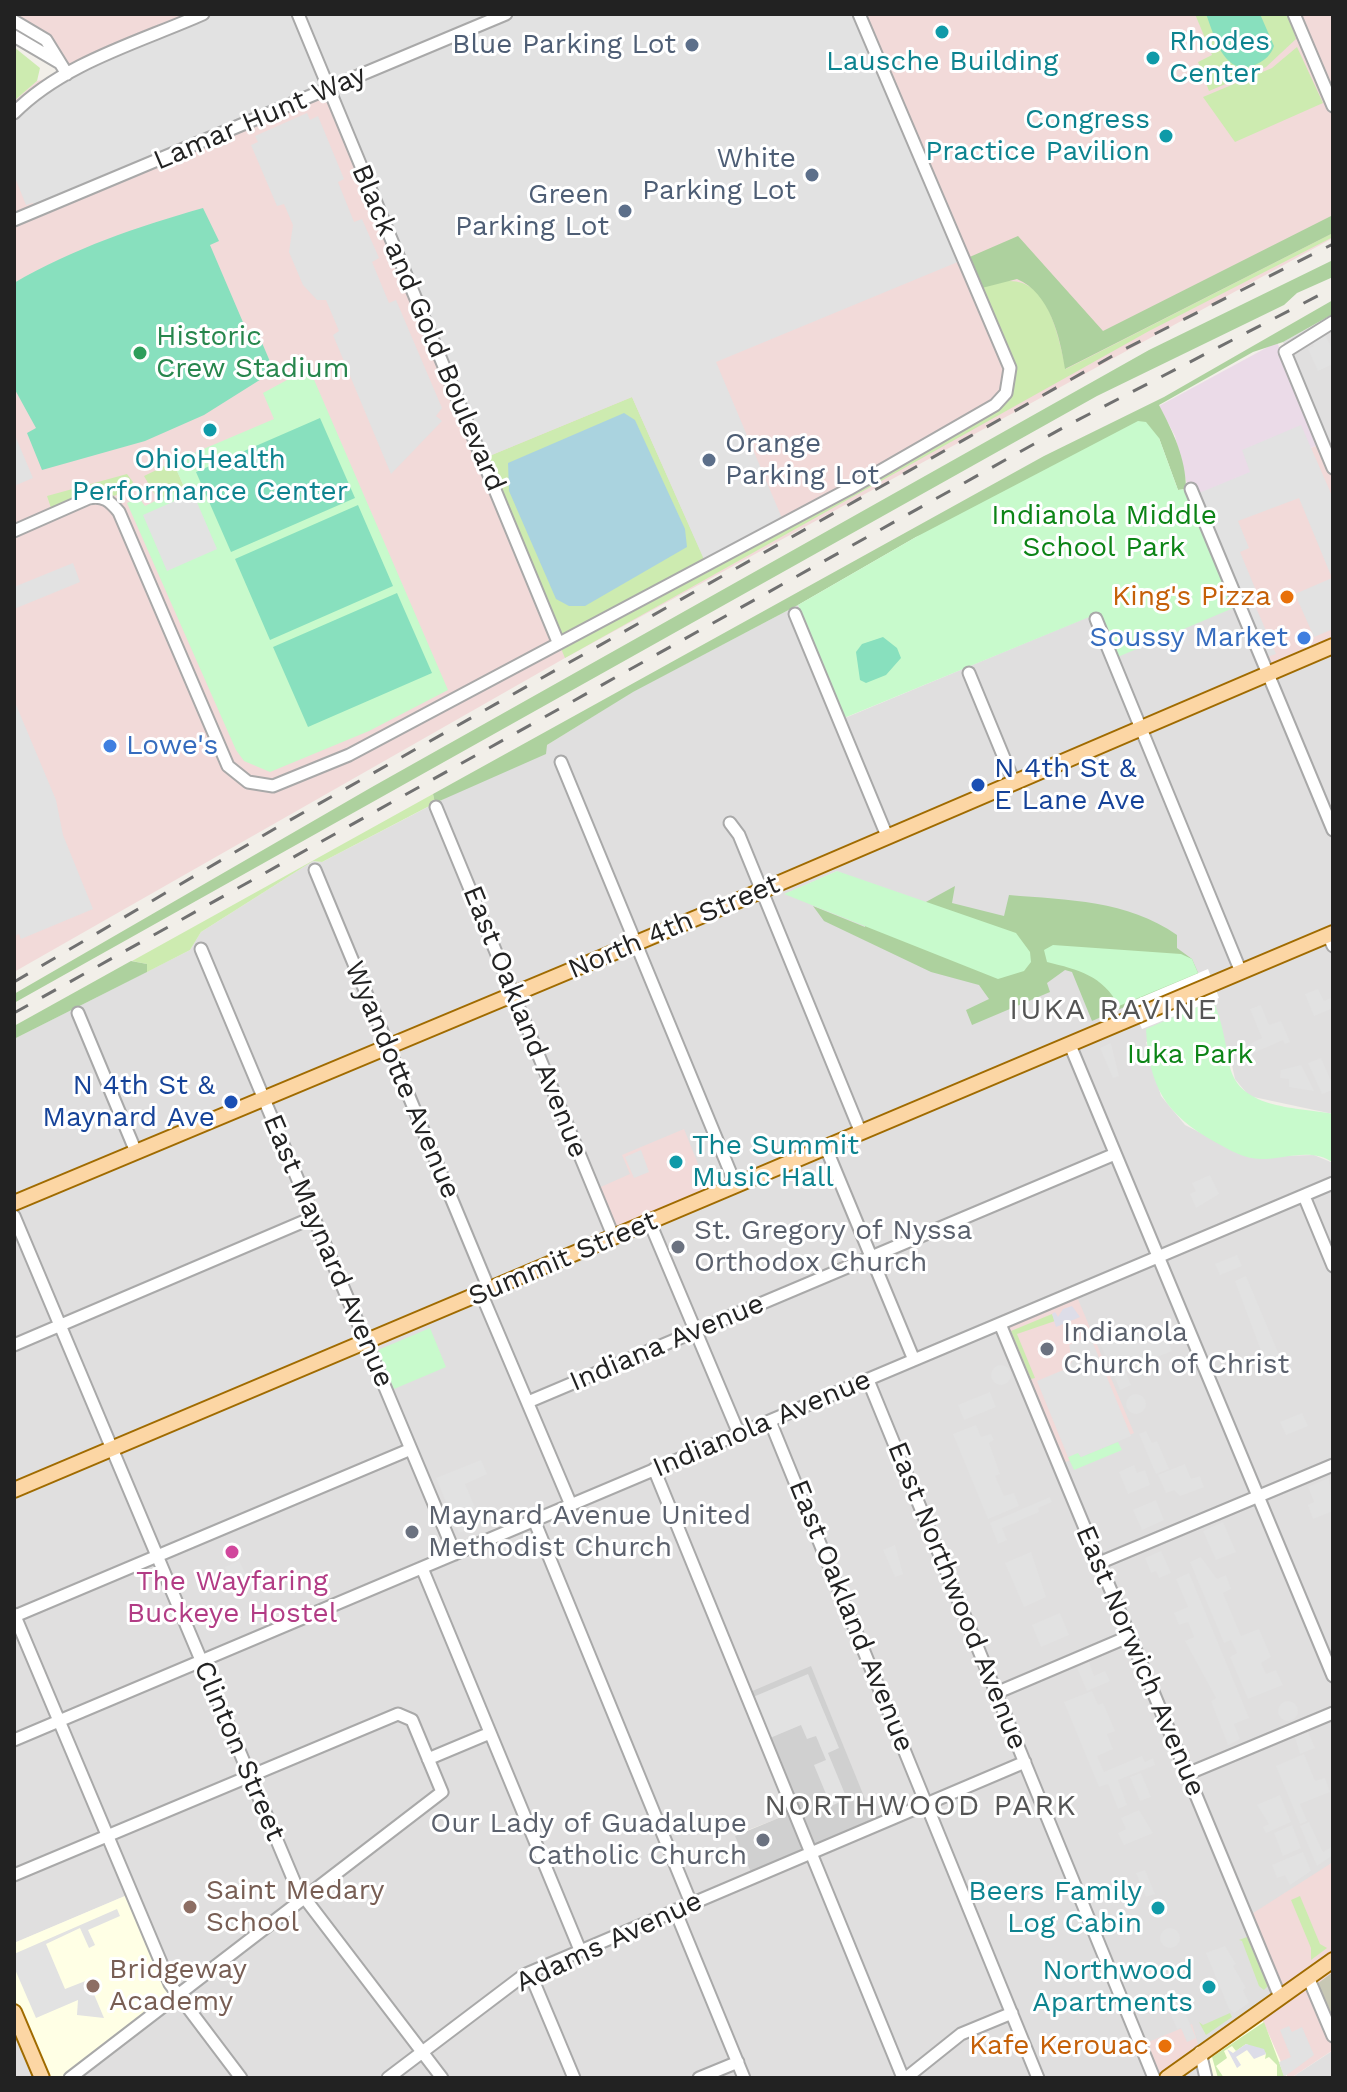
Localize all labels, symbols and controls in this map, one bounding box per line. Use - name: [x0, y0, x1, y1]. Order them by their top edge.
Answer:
- marker: Lausche Building: [933, 23, 951, 41]
- place label: Rhodes Center: [1169, 25, 1270, 91]
- place label: Blue Parking Lot: [452, 28, 676, 62]
- marker: Blue Parking Lot: [683, 36, 701, 54]
- place label: Lausche Building: [826, 45, 1058, 79]
- marker: Rhodes Center: [1144, 49, 1162, 67]
- street label: Lamar Hunt Way: [149, 58, 371, 178]
- place label: Congress Practice Pavilion: [925, 103, 1150, 169]
- marker: Congress Practice Pavilion: [1157, 127, 1175, 145]
- place label: White Parking Lot: [642, 142, 796, 208]
- street label: Black and Gold Boulevard: [344, 159, 512, 497]
- marker: White Parking Lot: [803, 166, 821, 184]
- place label: Green Parking Lot: [455, 178, 609, 244]
- marker: Green Parking Lot: [616, 202, 634, 220]
- place label: Historic Crew Stadium: [156, 320, 349, 386]
- marker: Historic Crew Stadium: [131, 344, 149, 362]
- marker: OhioHealth Performance Center: [201, 421, 219, 439]
- place label: Orange Parking Lot: [725, 427, 879, 493]
- place label: OhioHealth Performance Center: [72, 443, 348, 509]
- marker: Orange Parking Lot: [700, 451, 718, 469]
- park label: Indianola Middle School Park: [991, 499, 1217, 565]
- place label: King's Pizza: [1112, 580, 1271, 614]
- marker: King's Pizza: [1278, 588, 1296, 606]
- place label: Soussy Market: [1089, 621, 1288, 655]
- marker: Soussy Market: [1295, 629, 1313, 647]
- place label: Lowe's: [126, 729, 218, 763]
- marker: Lowe's: [101, 737, 119, 755]
- place label: N 4th St & E Lane Ave: [994, 752, 1145, 818]
- marker: N 4th St & E Lane Ave: [969, 776, 987, 794]
- street label: North 4th Street: [563, 867, 785, 987]
- street label: East Oakland Avenue: [455, 881, 595, 1163]
- street label: Wyandotte Avenue: [337, 956, 467, 1204]
- district label: IUKA RAVINE: [1009, 992, 1219, 1028]
- park label: Iuka Park: [1127, 1038, 1253, 1072]
- place label: N 4th St & Maynard Ave: [42, 1069, 215, 1135]
- marker: N 4th St & Maynard Ave: [222, 1093, 240, 1111]
- street label: East Maynard Avenue: [255, 1109, 401, 1393]
- place label: The Summit Music Hall: [692, 1129, 859, 1195]
- marker: The Summit Music Hall: [667, 1153, 685, 1171]
- street label: Summit Street: [464, 1204, 662, 1314]
- place label: St. Gregory of Nyssa Orthodox Church: [694, 1214, 972, 1280]
- marker: St. Gregory of Nyssa Orthodox Church: [669, 1238, 687, 1256]
- street label: Indiana Avenue: [565, 1287, 769, 1399]
- place label: Indianola Church of Christ: [1063, 1316, 1289, 1382]
- marker: Indianola Church of Christ: [1038, 1340, 1056, 1358]
- street label: Indianola Avenue: [648, 1363, 876, 1485]
- street label: East Northwood Avenue: [880, 1437, 1034, 1755]
- street label: East Oakland Avenue: [781, 1475, 921, 1757]
- place label: Maynard Avenue United Methodist Church: [428, 1499, 751, 1565]
- street label: East Norwich Avenue: [1068, 1521, 1212, 1801]
- marker: Maynard Avenue United Methodist Church: [403, 1523, 421, 1541]
- marker: The Wayfaring Buckeye Hostel: [223, 1543, 241, 1561]
- place label: The Wayfaring Buckeye Hostel: [127, 1565, 337, 1631]
- street label: Clinton Street: [186, 1656, 292, 1846]
- district label: NORTHWOOD PARK: [764, 1788, 1078, 1824]
- place label: Our Lady of Guadalupe Catholic Church: [430, 1807, 747, 1873]
- marker: Our Lady of Guadalupe Catholic Church: [754, 1831, 772, 1849]
- place label: Saint Medary School: [206, 1874, 384, 1940]
- place label: Beers Family Log Cabin: [968, 1875, 1142, 1941]
- street label: Adams Avenue: [511, 1884, 707, 2000]
- marker: Saint Medary School: [181, 1898, 199, 1916]
- marker: Beers Family Log Cabin: [1149, 1899, 1167, 1917]
- place label: Bridgeway Academy: [109, 1953, 247, 2019]
- place label: Northwood Apartments: [1032, 1954, 1193, 2020]
- marker: Bridgeway Academy: [84, 1977, 102, 1995]
- marker: Northwood Apartments: [1200, 1978, 1218, 1996]
- place label: Kafe Kerouac: [969, 2029, 1149, 2063]
- marker: Kafe Kerouac: [1156, 2037, 1174, 2055]

